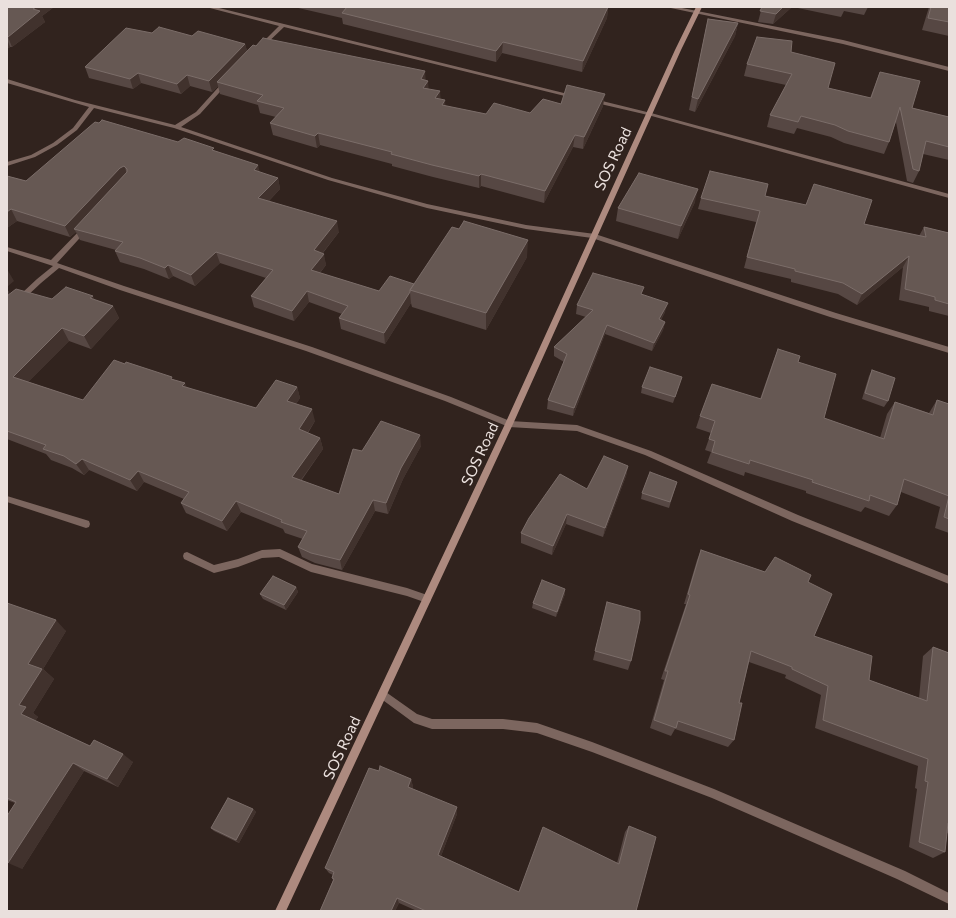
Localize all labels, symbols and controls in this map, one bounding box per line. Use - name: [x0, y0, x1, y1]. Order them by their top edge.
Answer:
- street label: SOS Road: [591, 124, 635, 194]
- street label: SOS Road: [458, 419, 502, 489]
- street label: SOS Road: [320, 713, 364, 783]

